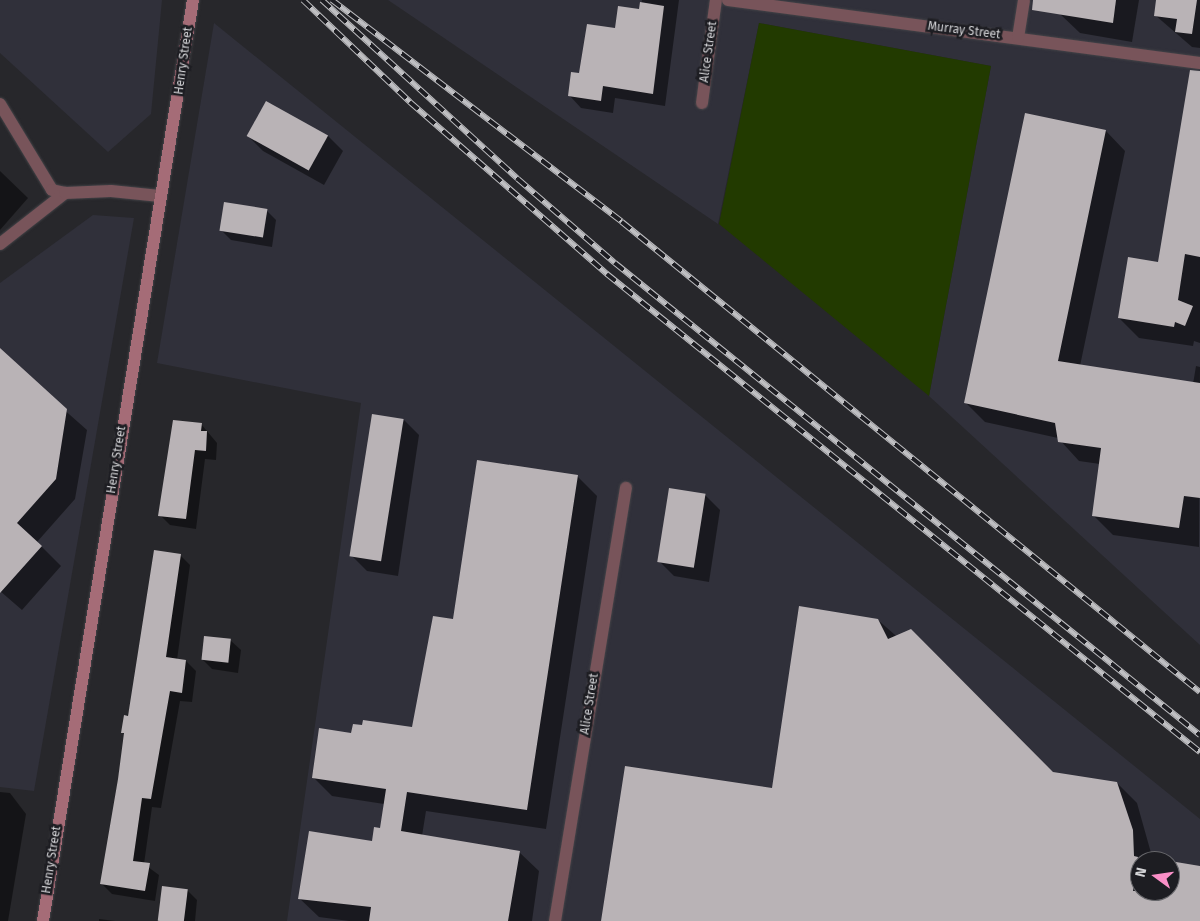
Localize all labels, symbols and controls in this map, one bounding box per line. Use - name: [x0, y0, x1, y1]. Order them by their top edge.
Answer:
- street label: Murray Street: [927, 19, 1001, 43]
- street label: Alice Street: [698, 21, 720, 83]
- street label: Henry Street: [172, 26, 196, 96]
- street label: Henry Street: [105, 425, 129, 495]
- street label: Alice Street: [578, 672, 602, 736]
- street label: Henry Street: [40, 825, 64, 895]
- north arrow: [1130, 851, 1180, 901]
- text: N: [1132, 866, 1150, 879]

